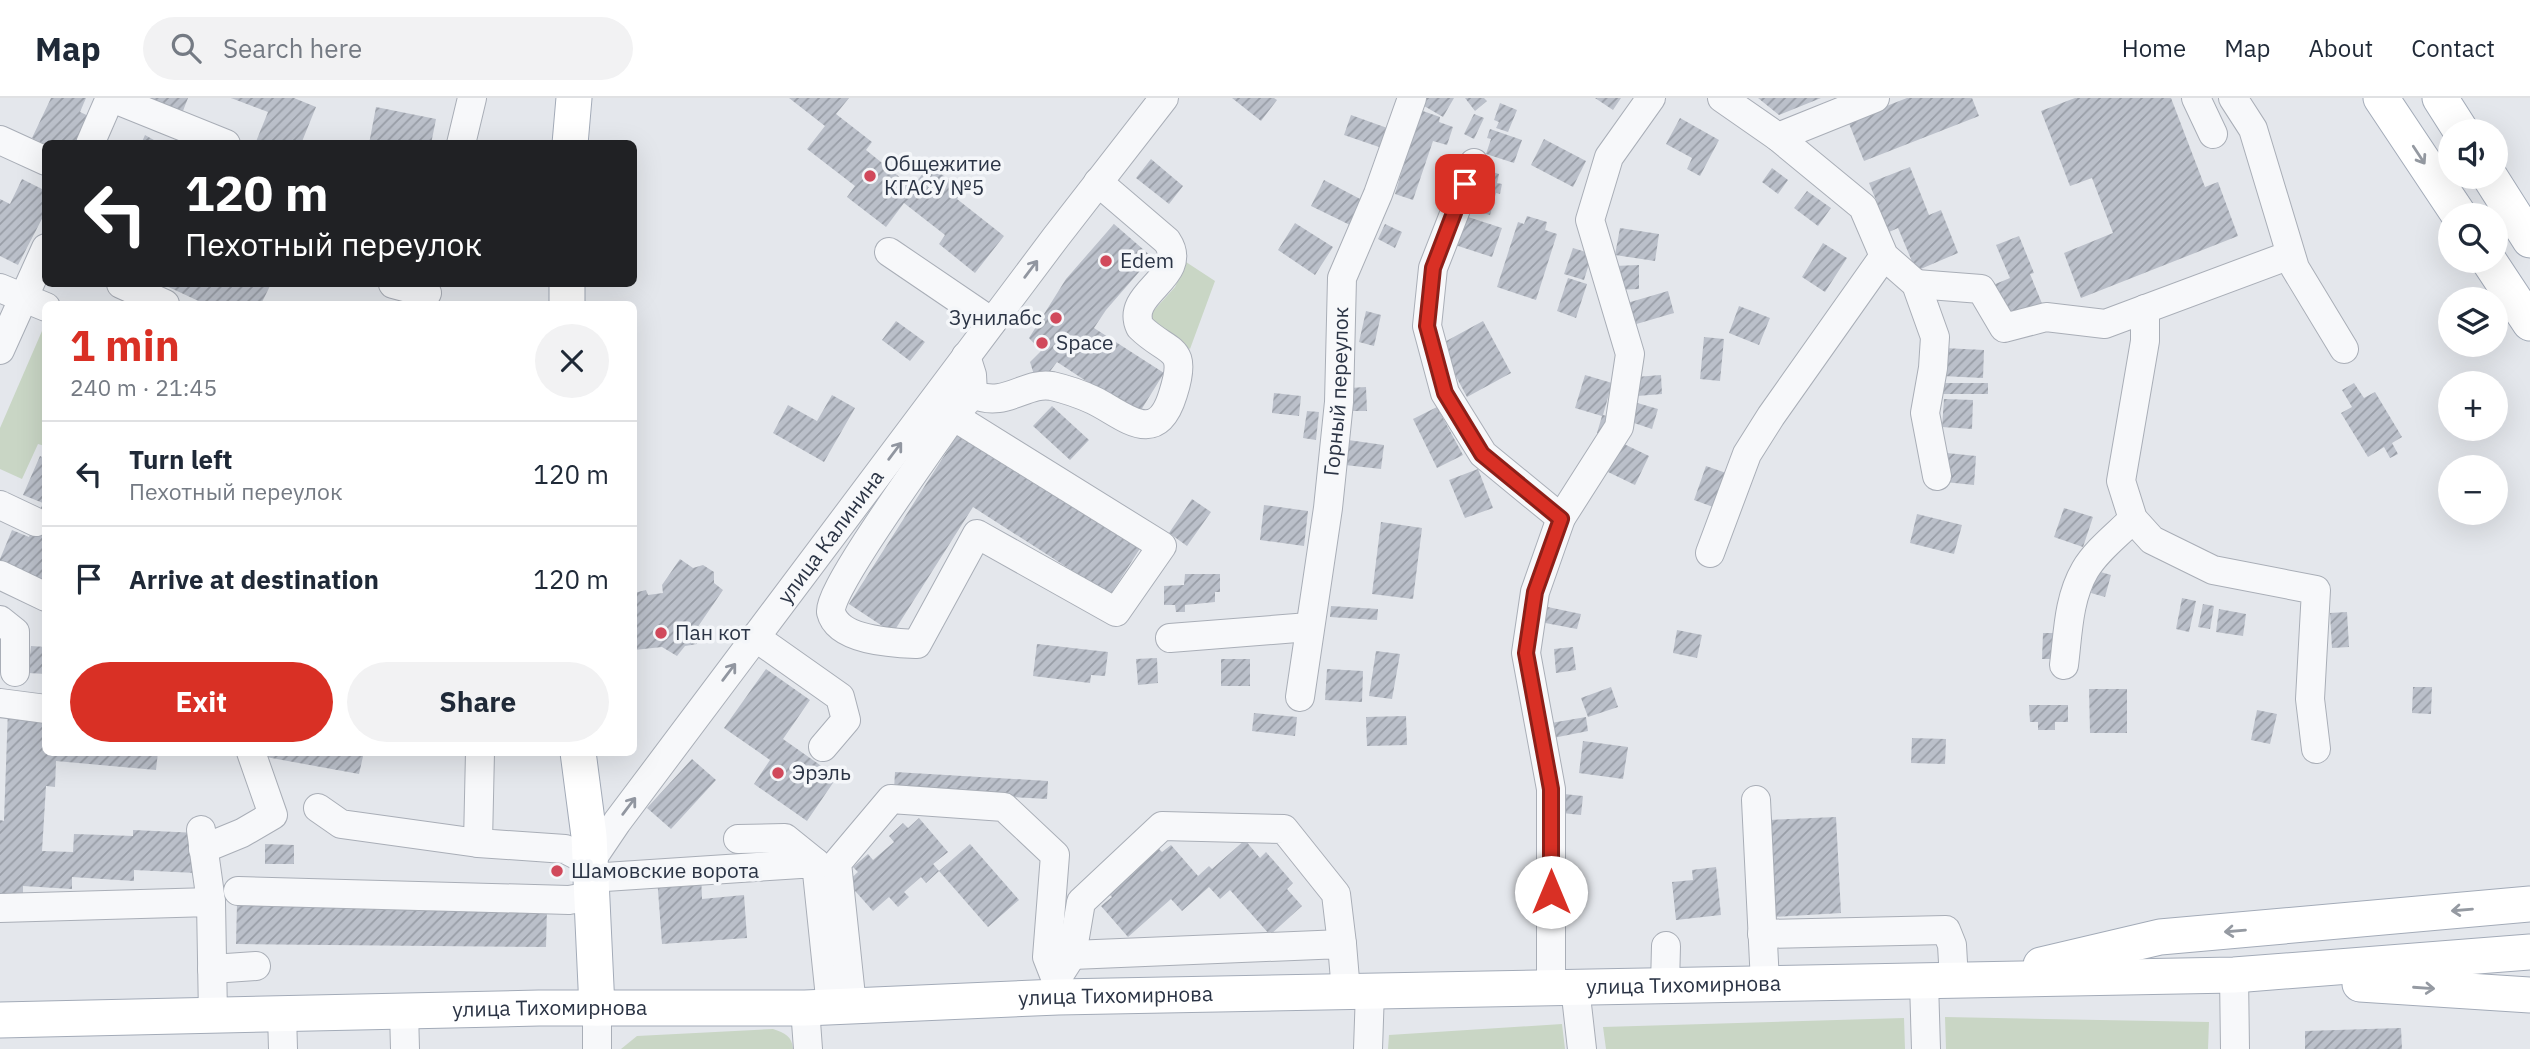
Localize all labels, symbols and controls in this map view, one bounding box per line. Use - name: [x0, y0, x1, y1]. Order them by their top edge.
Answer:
- search box: [143, 17, 633, 80]
- text: Map: [35, 27, 101, 70]
- icon: search: [167, 29, 205, 67]
- text: Search here: [223, 31, 362, 65]
- text: Home: [2122, 32, 2186, 64]
- text: Map: [2224, 32, 2270, 64]
- text: About: [2308, 32, 2373, 64]
- text: Contact: [2411, 32, 2495, 64]
- map controls: [2438, 119, 2508, 525]
- button: sound: [2438, 119, 2508, 189]
- one-way arrow: [2412, 145, 2426, 164]
- place label: Общежитие КГАСУ №5: [884, 149, 1002, 201]
- pin: [1435, 154, 1495, 214]
- text: 120 m: [185, 161, 329, 224]
- icon: arrive: [1446, 165, 1484, 203]
- icon: left: [70, 168, 161, 259]
- marker: Общежитие КГАСУ №5: [862, 168, 878, 184]
- button: search: [2438, 203, 2508, 273]
- text: Пехотный переулок: [185, 223, 482, 265]
- place label: Edem: [1120, 246, 1174, 274]
- marker: Edem: [1098, 253, 1114, 269]
- one-way arrow: [1024, 260, 1039, 279]
- button: layers: [2438, 287, 2508, 357]
- place label: Зунилабс: [949, 303, 1042, 331]
- street label: Горный переулок: [1316, 306, 1354, 477]
- marker: Зунилабс: [1048, 310, 1064, 326]
- text: 1 min: [70, 318, 180, 373]
- button: close: [535, 324, 609, 398]
- place label: Space: [1056, 328, 1114, 356]
- marker: Space: [1034, 335, 1050, 351]
- button: +: [2438, 371, 2508, 441]
- text: 240 m · 21:45: [70, 372, 217, 402]
- text: Turn left: [129, 442, 232, 476]
- one-way arrow: [888, 442, 902, 461]
- icon: left: [70, 455, 108, 493]
- button: −: [2438, 455, 2508, 525]
- text: 120 m: [533, 457, 609, 491]
- street label: улица Калинина: [771, 464, 890, 609]
- text: Пехотный переулок: [129, 476, 343, 506]
- icon: arrive: [70, 560, 108, 598]
- text: Arrive at destination: [129, 562, 379, 596]
- text: 120 m: [533, 562, 609, 596]
- place label: Пан кот: [675, 618, 751, 646]
- marker: Пан кот: [653, 625, 669, 641]
- button: Exit: [70, 662, 333, 742]
- button: Share: [347, 662, 609, 742]
- one-way arrow: [721, 663, 736, 682]
- place label: Эрэль: [792, 758, 851, 786]
- marker: Эрэль: [770, 765, 786, 781]
- one-way arrow: [621, 798, 636, 816]
- position arrow: [1514, 855, 1588, 929]
- place label: Шамовские ворота: [571, 856, 759, 884]
- marker: Шамовские ворота: [549, 863, 565, 879]
- one-way arrow: [2451, 904, 2474, 917]
- one-way arrow: [2225, 924, 2247, 937]
- street label: улица Тихомирнова: [1586, 968, 1781, 1000]
- street label: улица Тихомирнова: [1018, 979, 1213, 1012]
- one-way arrow: [2413, 982, 2435, 995]
- street label: улица Тихомирнова: [452, 993, 647, 1023]

